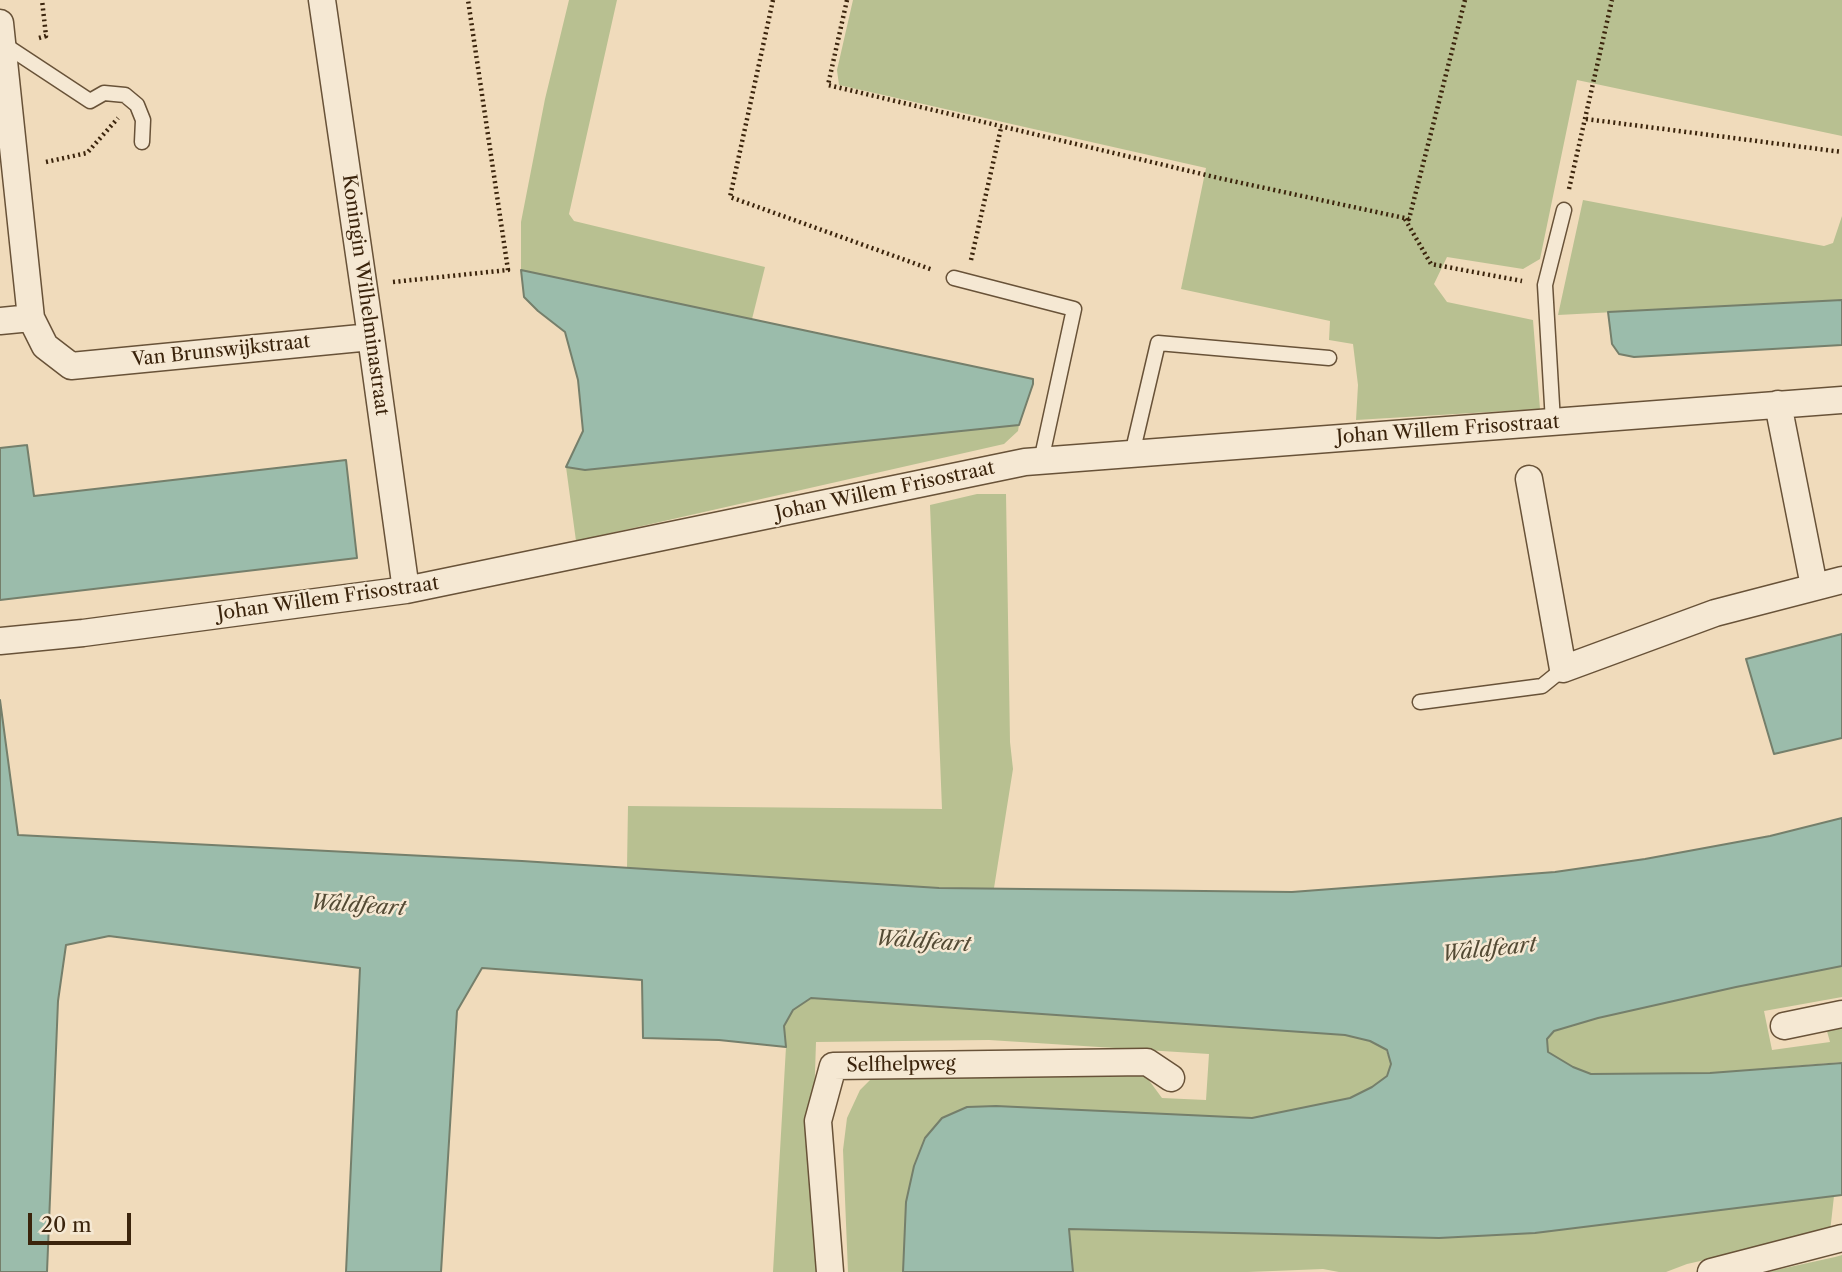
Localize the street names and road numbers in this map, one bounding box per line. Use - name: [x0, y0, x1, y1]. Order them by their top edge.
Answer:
- street label: Koningin Wilhelminastraat: [337, 173, 393, 417]
- street label: Van Brunswijkstraat: [131, 330, 311, 372]
- street label: Johan Willem Frisostraat: [1336, 411, 1560, 449]
- street label: Johan Willem Frisostraat: [773, 457, 997, 525]
- street label: Johan Willem Frisostraat: [216, 572, 440, 626]
- street label: Selfhelpweg: [846, 1053, 956, 1077]

